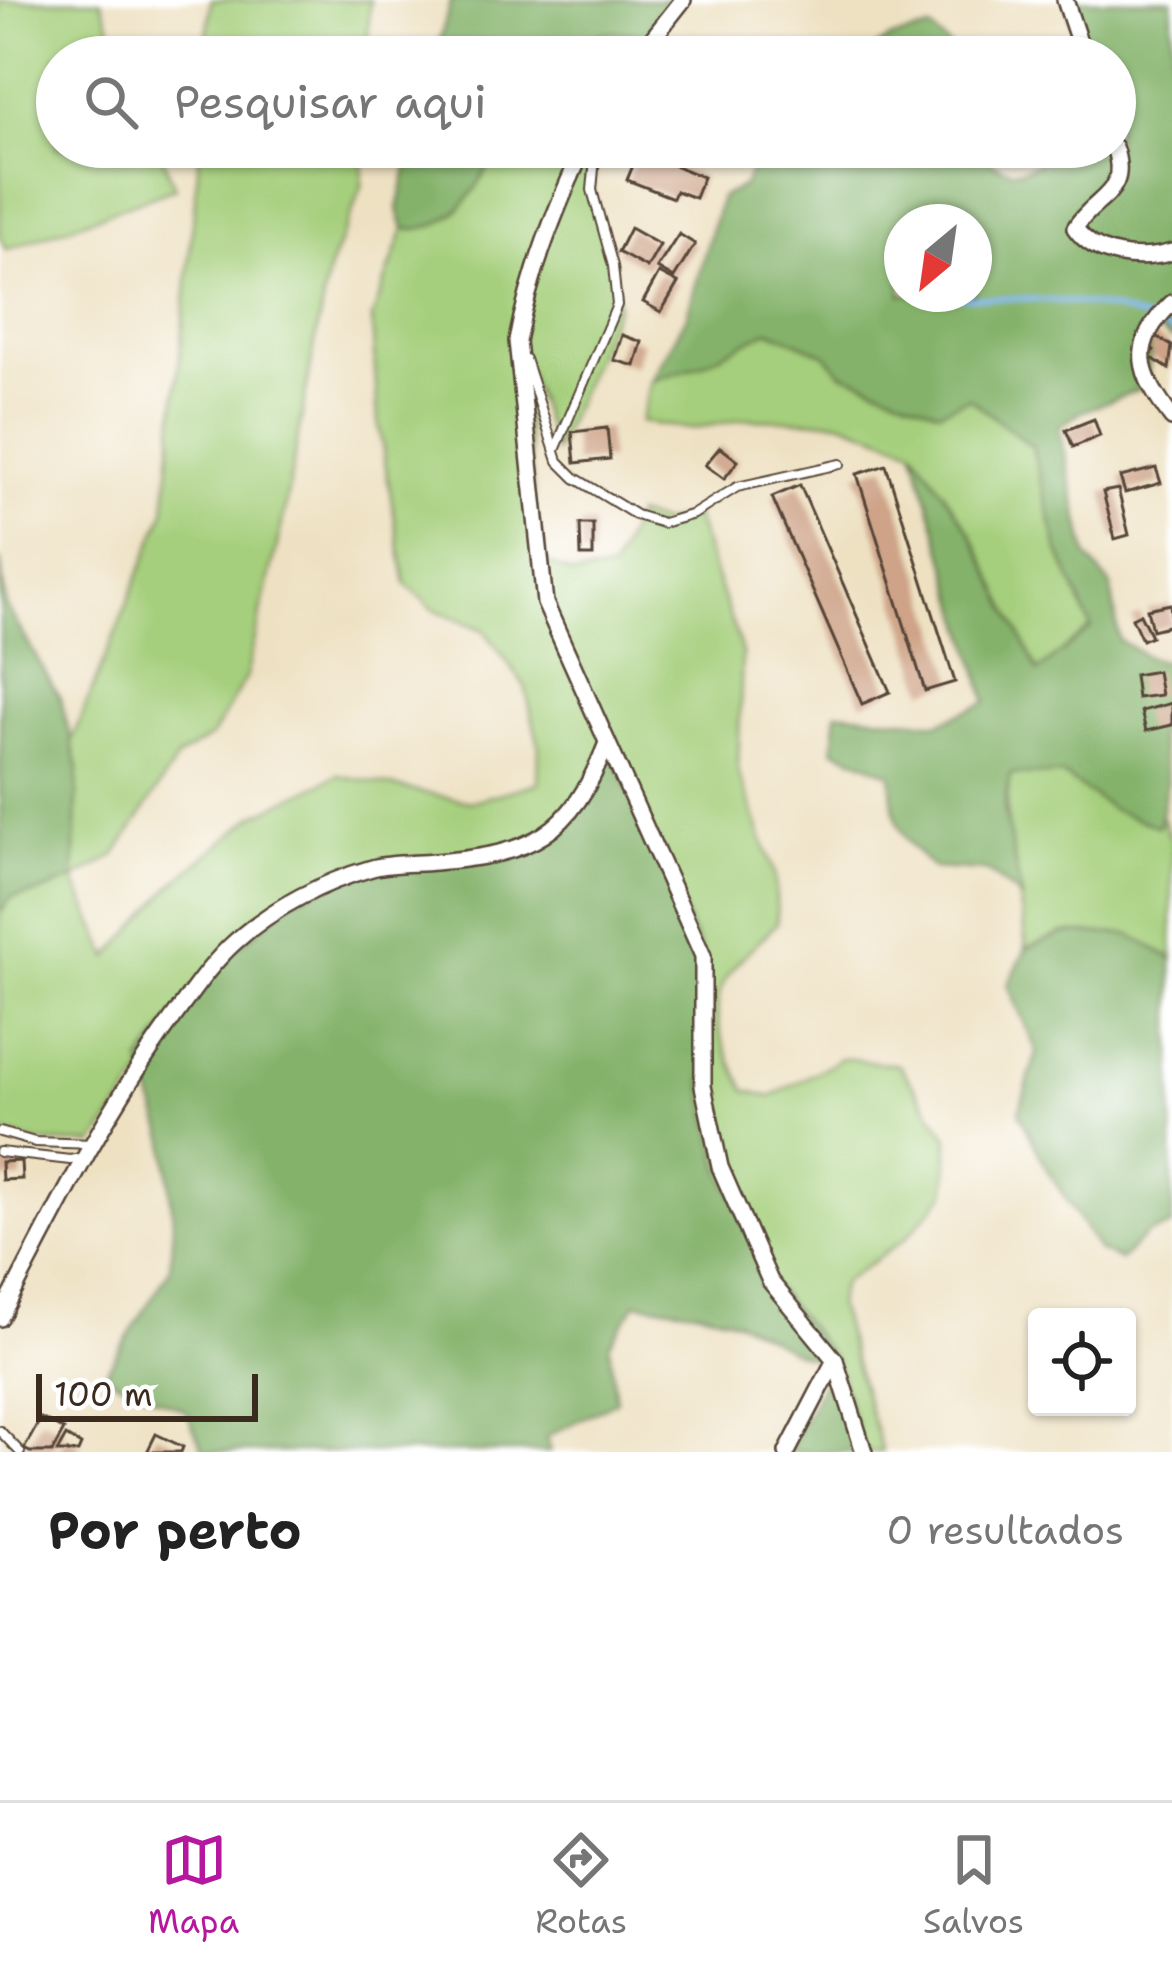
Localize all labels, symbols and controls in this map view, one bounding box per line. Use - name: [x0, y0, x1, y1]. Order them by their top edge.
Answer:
- search box: [36, 36, 1136, 168]
- icon: search: [78, 69, 144, 135]
- text: Pesquisar aqui: [174, 72, 487, 132]
- north arrow: [884, 204, 992, 312]
- map controls: [1028, 1308, 1136, 1416]
- button: locate: [1028, 1308, 1136, 1416]
- scale bar: [36, 1368, 258, 1421]
- text: 100 m: [54, 1372, 153, 1417]
- text: Por perto: [48, 1496, 302, 1564]
- text: 0 resultados: [886, 1504, 1124, 1556]
- tab: Mapa: [148, 1827, 239, 1944]
- tab: Rotas: [535, 1827, 627, 1944]
- tab: Salvos: [923, 1827, 1024, 1944]

